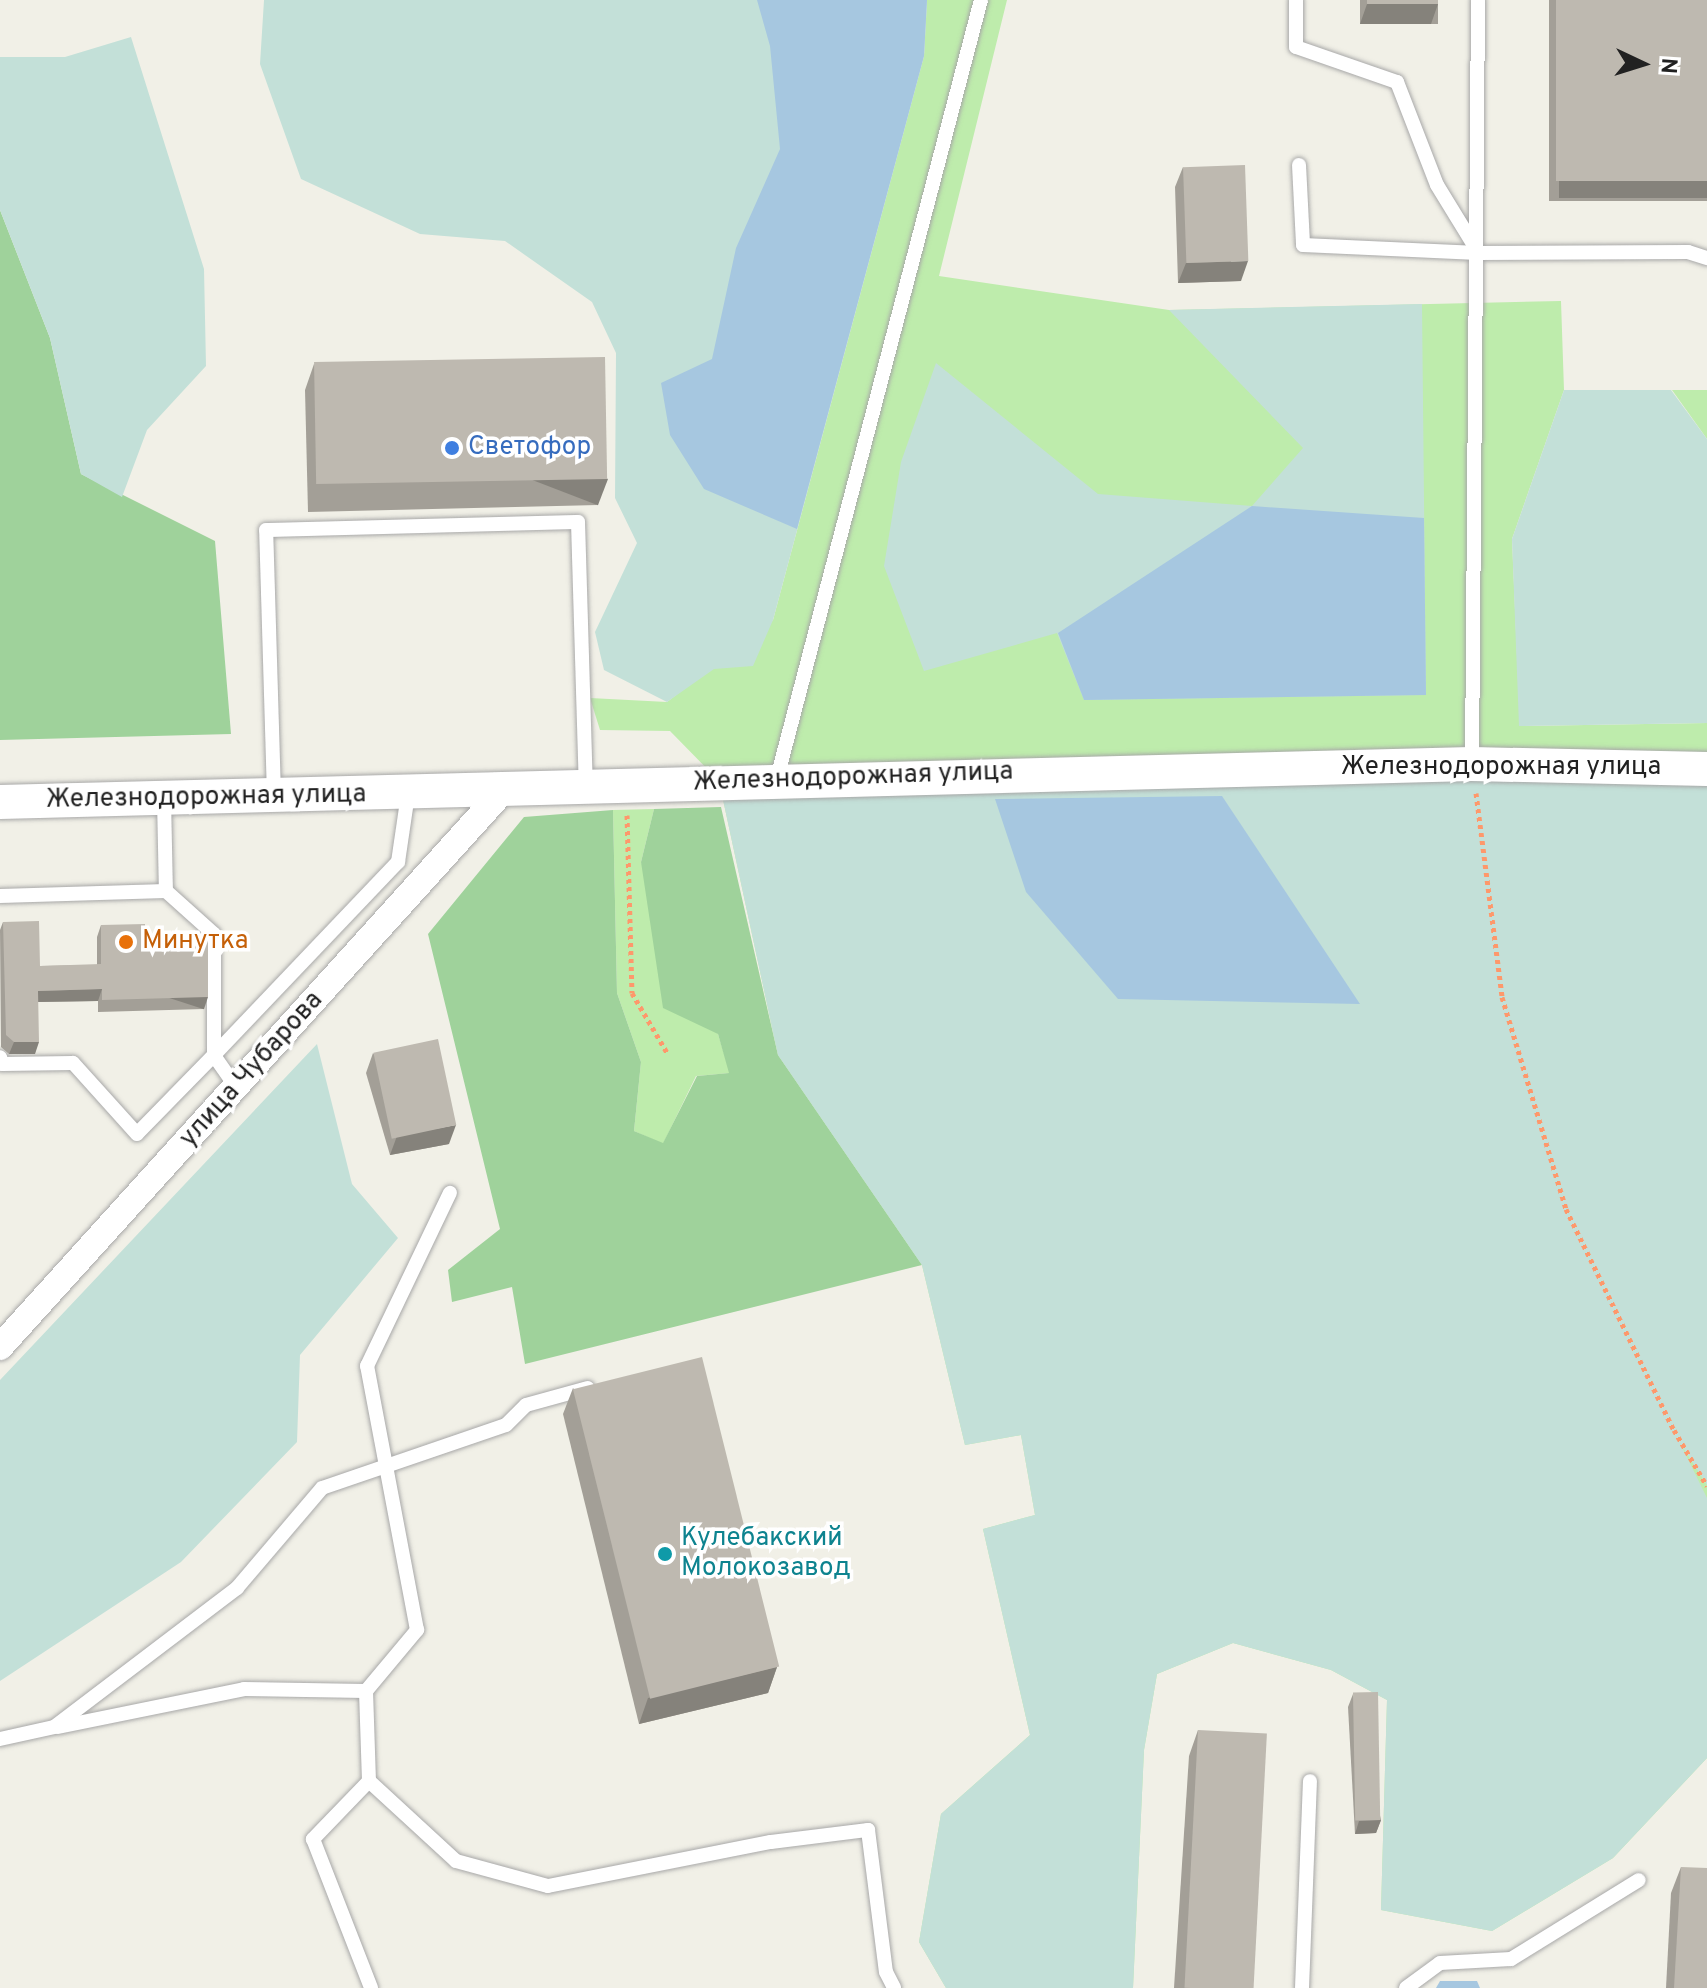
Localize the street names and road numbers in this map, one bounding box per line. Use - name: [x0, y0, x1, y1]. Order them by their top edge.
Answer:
- street label: Железнодорожная улица: [1341, 752, 1661, 784]
- street label: Железнодорожная улица: [692, 757, 1014, 799]
- street label: Железнодорожная улица: [46, 780, 366, 816]
- street label: улица Чубарова: [174, 986, 330, 1154]

